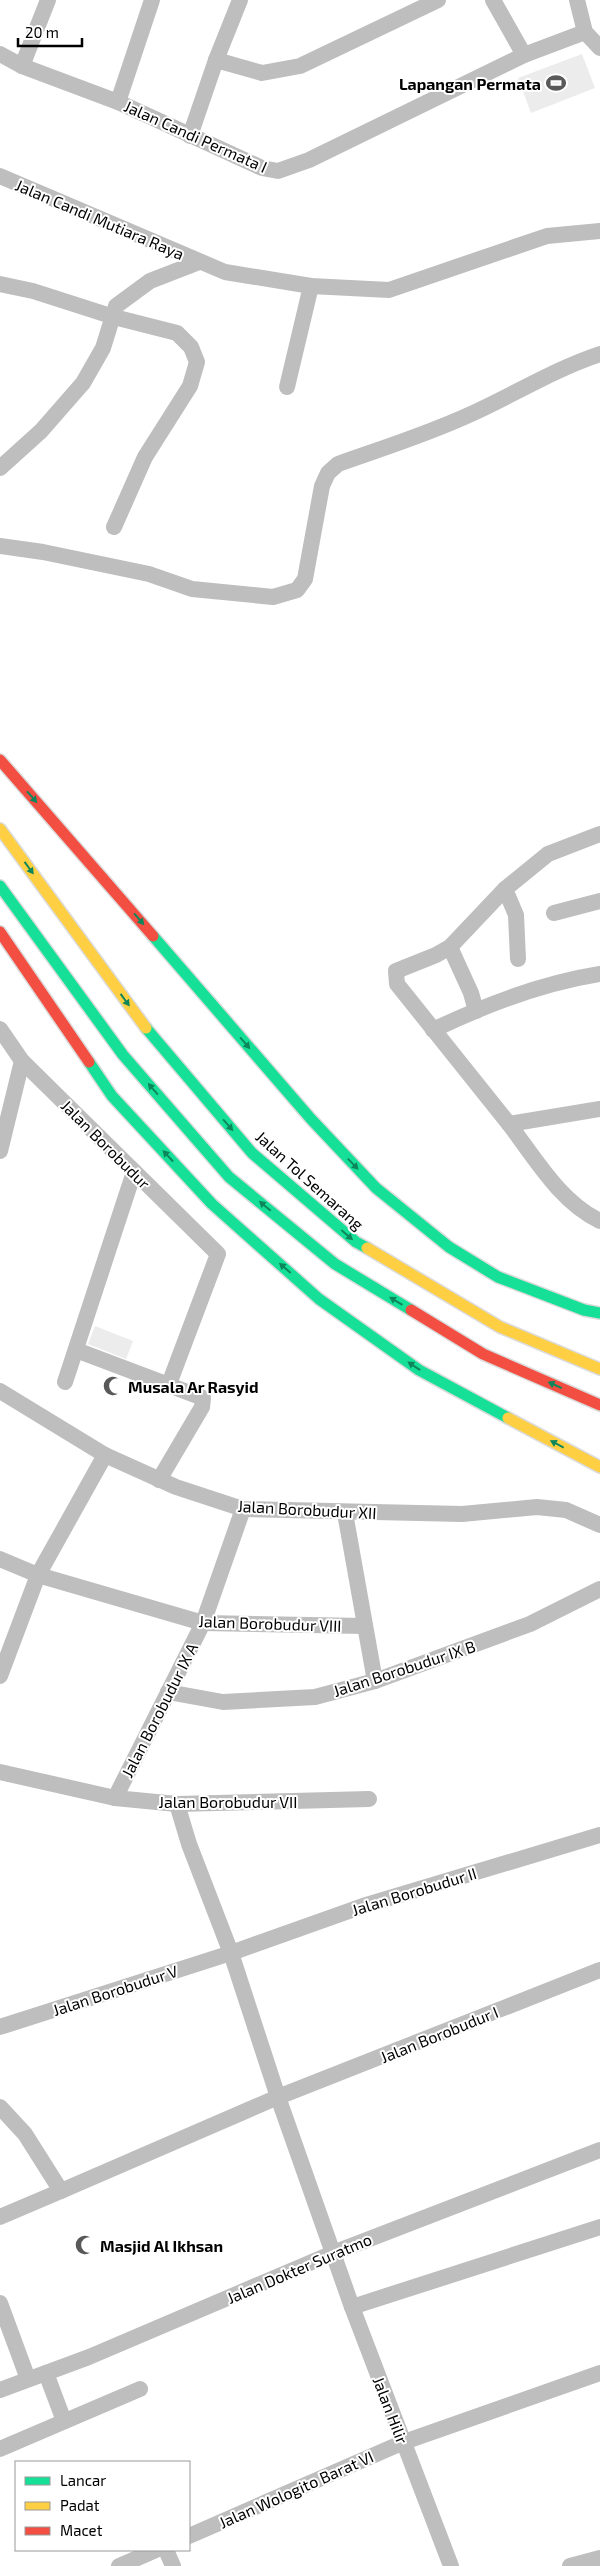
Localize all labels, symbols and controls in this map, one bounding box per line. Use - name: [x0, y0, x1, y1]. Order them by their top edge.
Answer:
- scale bar: [18, 15, 81, 47]
- text: 20 m: [25, 23, 59, 41]
- sports icon: Lapangan Permata: [545, 72, 567, 94]
- place label: Lapangan Permata: [399, 74, 541, 93]
- street label: Jalan Candi Permata I: [122, 96, 270, 176]
- street label: Jalan Candi Mutiara Raya: [13, 175, 187, 263]
- one-way arrow: [26, 791, 37, 803]
- one-way arrow: [24, 861, 34, 875]
- one-way arrow: [134, 913, 145, 926]
- one-way arrow: [119, 993, 130, 1006]
- one-way arrow: [239, 1036, 251, 1048]
- one-way arrow: [147, 1084, 159, 1096]
- street label: Jalan Borobudur: [58, 1096, 155, 1193]
- one-way arrow: [222, 1118, 234, 1130]
- street label: Jalan Tol Semarang: [252, 1127, 368, 1233]
- one-way arrow: [162, 1150, 174, 1162]
- one-way arrow: [347, 1158, 359, 1170]
- one-way arrow: [259, 1201, 272, 1212]
- one-way arrow: [341, 1229, 353, 1240]
- one-way arrow: [278, 1263, 291, 1274]
- one-way arrow: [390, 1297, 403, 1306]
- one-way arrow: [407, 1361, 421, 1371]
- mosque icon: Musala Ar Rasyid: [102, 1375, 124, 1397]
- place label: Musala Ar Rasyid: [128, 1377, 259, 1397]
- one-way arrow: [548, 1381, 562, 1389]
- one-way arrow: [550, 1440, 564, 1448]
- street label: Jalan Borobudur XII: [237, 1496, 377, 1522]
- street label: Jalan Borobudur VIII: [198, 1611, 342, 1635]
- street label: Jalan Borobudur IX B: [330, 1636, 478, 1700]
- street label: Jalan Borobudur IX A: [117, 1640, 201, 1780]
- street label: Jalan Borobudur VII: [159, 1792, 297, 1811]
- street label: Jalan Borobudur II: [349, 1863, 479, 1919]
- street label: Jalan Borobudur V: [50, 1961, 180, 2019]
- street label: Jalan Borobudur I: [377, 2002, 501, 2066]
- street label: Jalan Dokter Suratmo: [224, 2229, 374, 2307]
- mosque icon: Masjid Al Ikhsan: [74, 2234, 96, 2256]
- place label: Masjid Al Ikhsan: [100, 2236, 223, 2255]
- street label: Jalan Hilir: [370, 2374, 413, 2447]
- street label: Jalan Wologito Barat VI: [216, 2446, 376, 2532]
- legend: [15, 2461, 190, 2551]
- text: Lancar: [60, 2471, 106, 2489]
- text: Padat: [60, 2496, 100, 2514]
- text: Macet: [60, 2521, 103, 2539]

